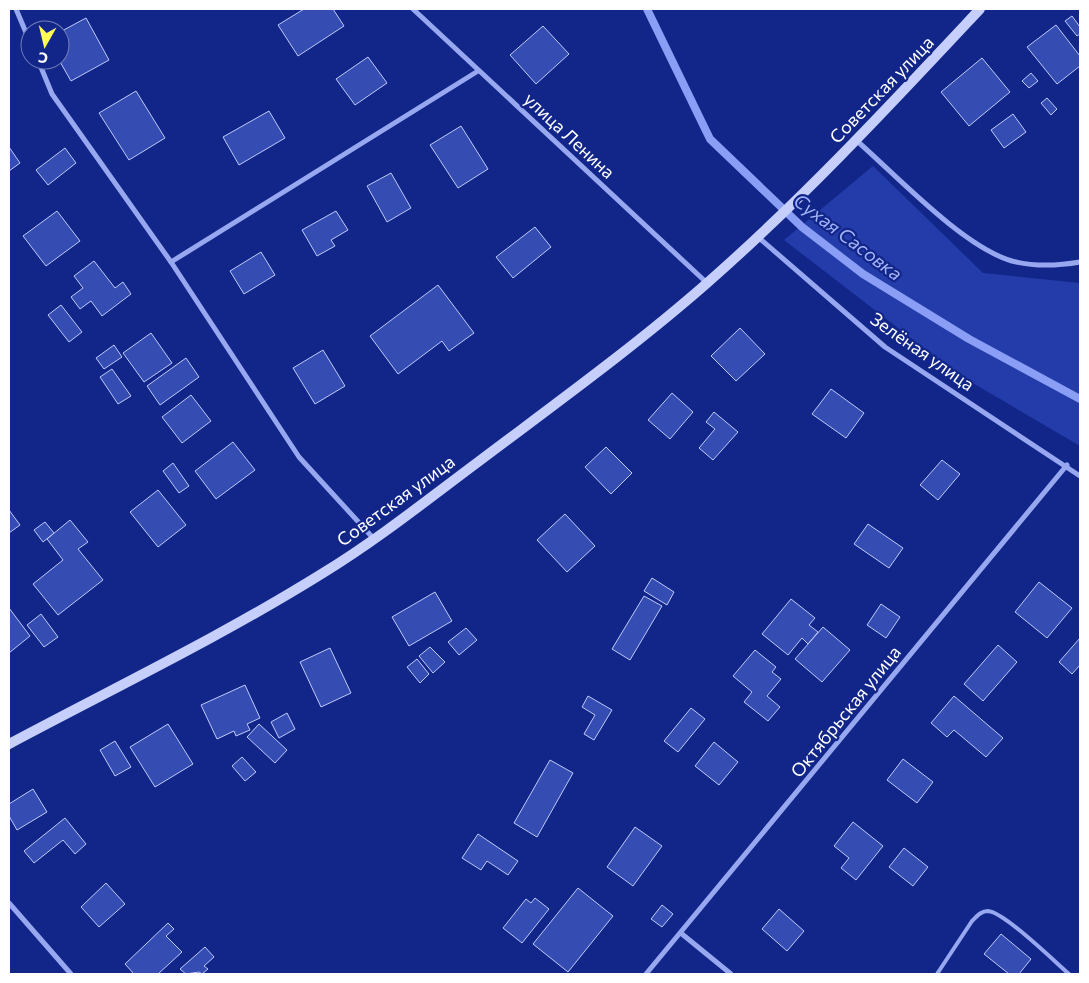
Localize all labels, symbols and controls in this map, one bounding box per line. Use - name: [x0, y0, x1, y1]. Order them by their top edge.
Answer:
- north arrow: [20, 20, 70, 70]
- street label: Советская улица: [825, 31, 938, 147]
- text: С: [37, 49, 49, 67]
- street label: улица Ленина: [520, 88, 620, 183]
- water label: Сухая Сасовка: [790, 188, 907, 285]
- street label: Зелёная улица: [867, 307, 979, 395]
- street label: Советская улица: [332, 450, 459, 550]
- street label: Октябрьская улица: [785, 641, 905, 782]

